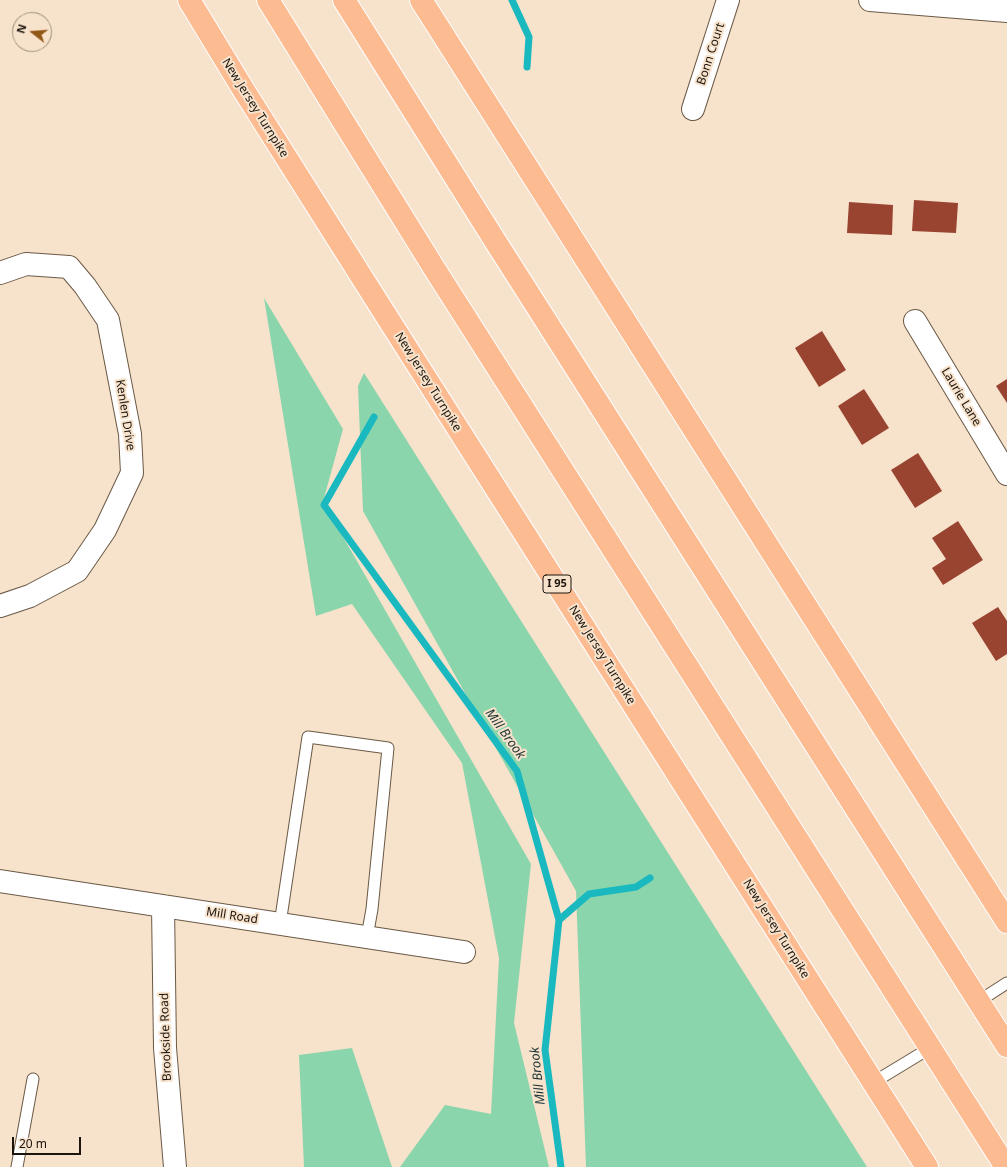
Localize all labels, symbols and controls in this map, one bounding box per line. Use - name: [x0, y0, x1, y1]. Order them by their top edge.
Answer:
- north arrow: [12, 12, 52, 52]
- street label: Bonn Court: [694, 21, 728, 87]
- text: N: [13, 22, 29, 35]
- street label: New Jersey Turnpike: [219, 56, 291, 160]
- street label: New Jersey Turnpike: [392, 330, 464, 434]
- street label: Laurie Lane: [938, 365, 984, 429]
- street label: Kenlen Drive: [112, 378, 138, 452]
- road number: I 95: [543, 575, 571, 593]
- street label: New Jersey Turnpike: [566, 603, 638, 707]
- water label: Mill Brook: [482, 706, 528, 762]
- street label: New Jersey Turnpike: [740, 877, 812, 981]
- street label: Mill Road: [205, 905, 259, 927]
- street label: Brookside Road: [157, 993, 175, 1081]
- water label: Mill Brook: [527, 1046, 549, 1106]
- scale bar: [14, 1129, 83, 1155]
- text: 20 m: [19, 1135, 47, 1152]

